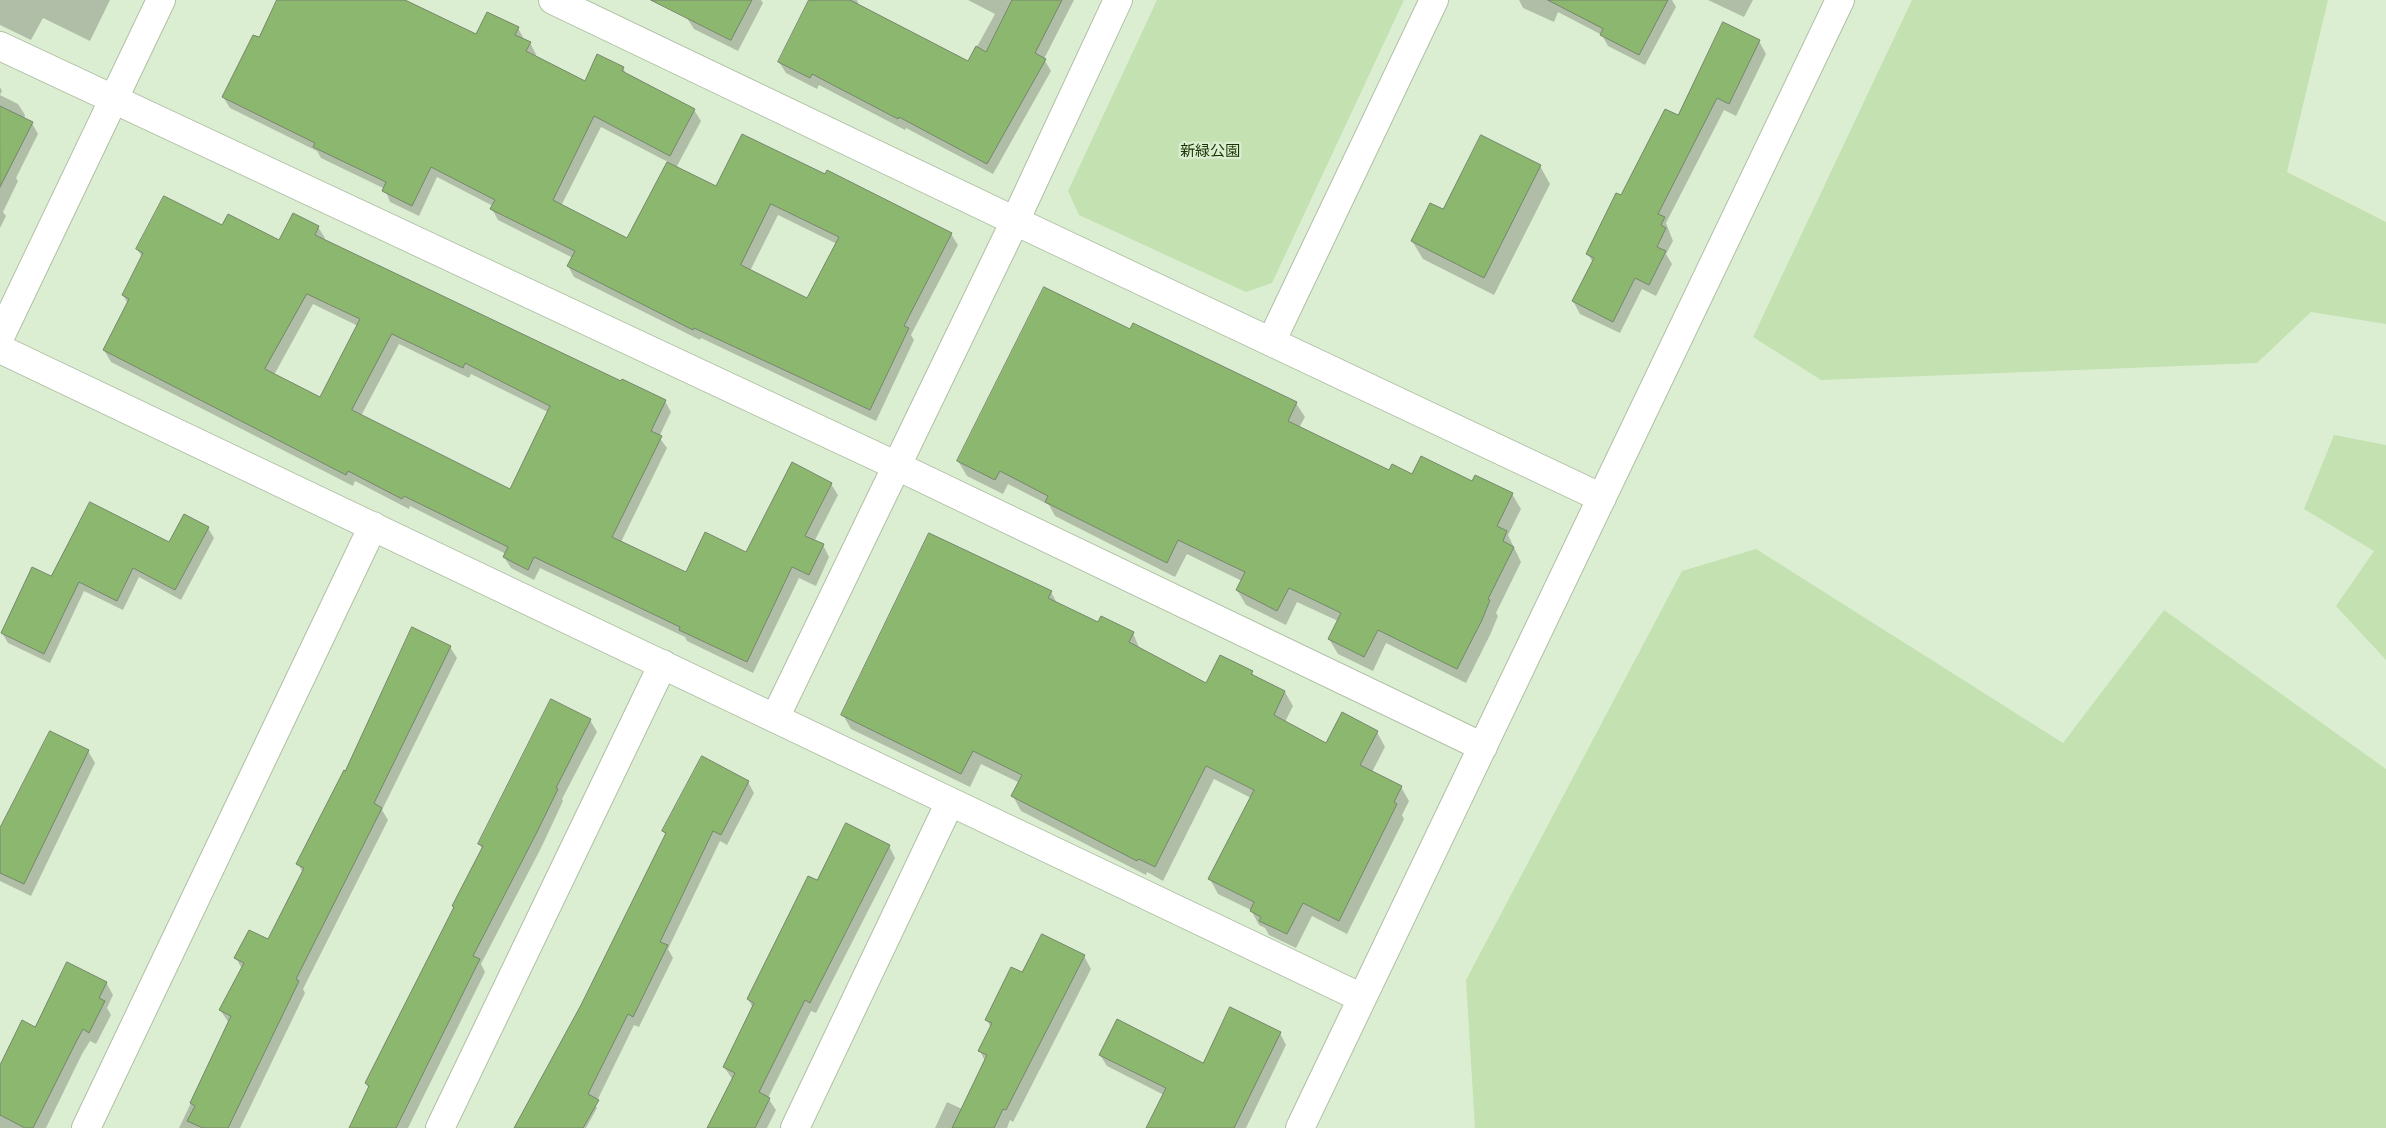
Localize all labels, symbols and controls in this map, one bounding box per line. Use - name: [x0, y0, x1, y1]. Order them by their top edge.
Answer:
- park label: 新緑公園: [1180, 142, 1240, 160]

